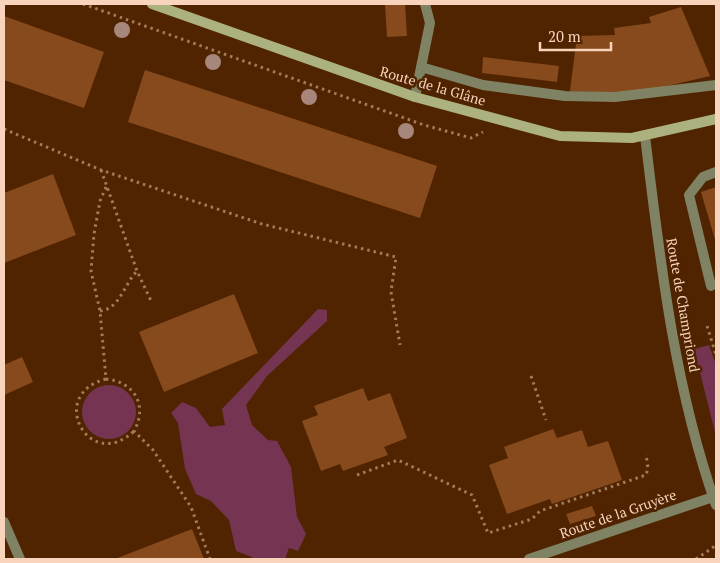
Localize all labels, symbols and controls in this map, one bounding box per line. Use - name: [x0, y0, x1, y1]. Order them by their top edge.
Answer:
- scale bar: [540, 20, 611, 52]
- text: 20 m: [548, 26, 581, 46]
- street label: Route de la Glâne: [378, 61, 488, 110]
- street label: Route de Champriond: [662, 236, 705, 374]
- street label: Route de la Gruyère: [557, 485, 679, 542]

